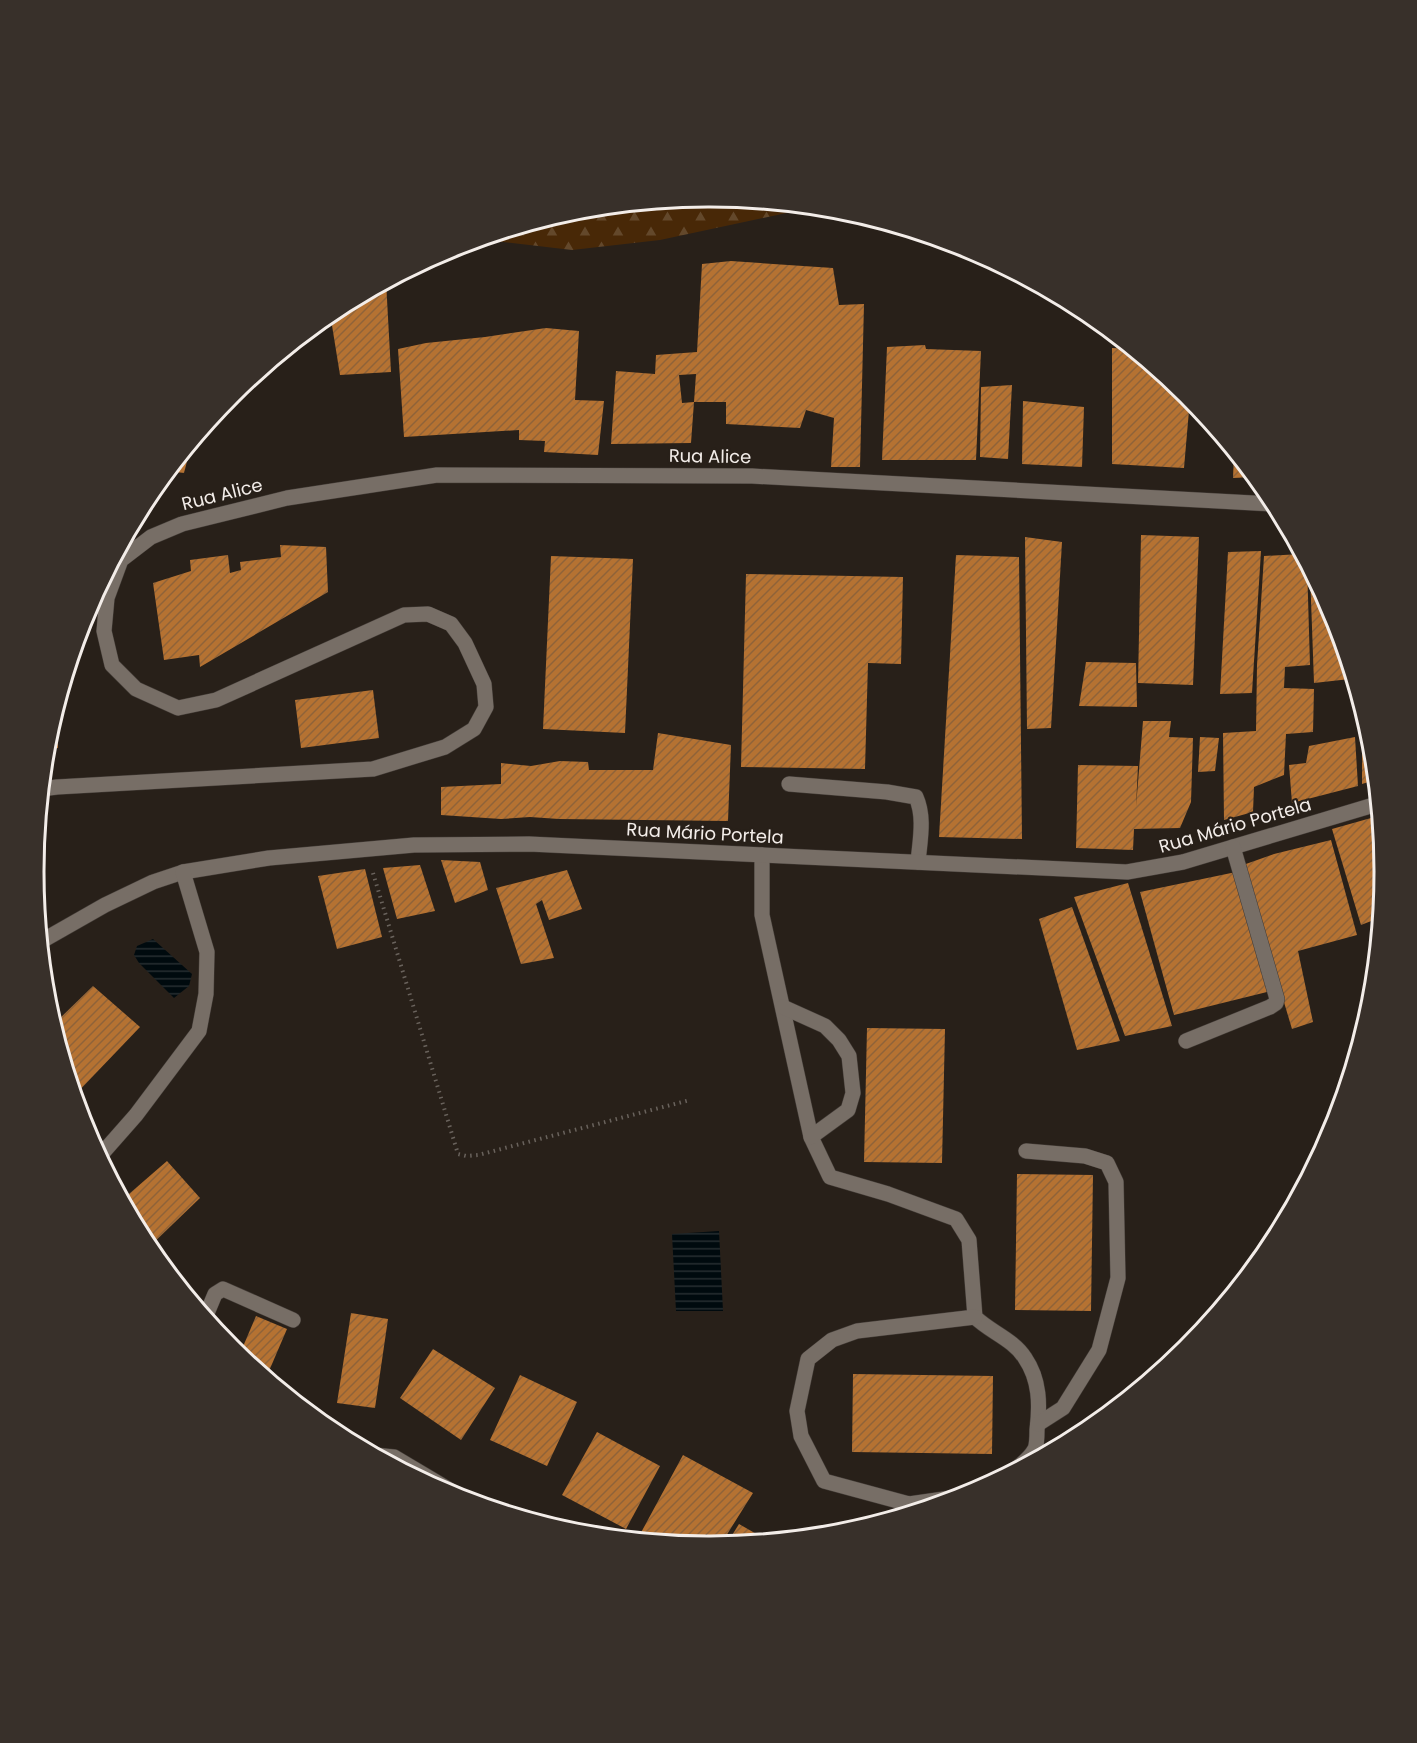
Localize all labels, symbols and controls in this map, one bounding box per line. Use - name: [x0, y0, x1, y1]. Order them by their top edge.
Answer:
- street label: Rua Alice: [669, 443, 751, 469]
- street label: Rua Alice: [179, 472, 265, 516]
- street label: Rua Mário Portela: [1156, 791, 1314, 859]
- street label: Rua Mário Portela: [626, 816, 784, 850]

